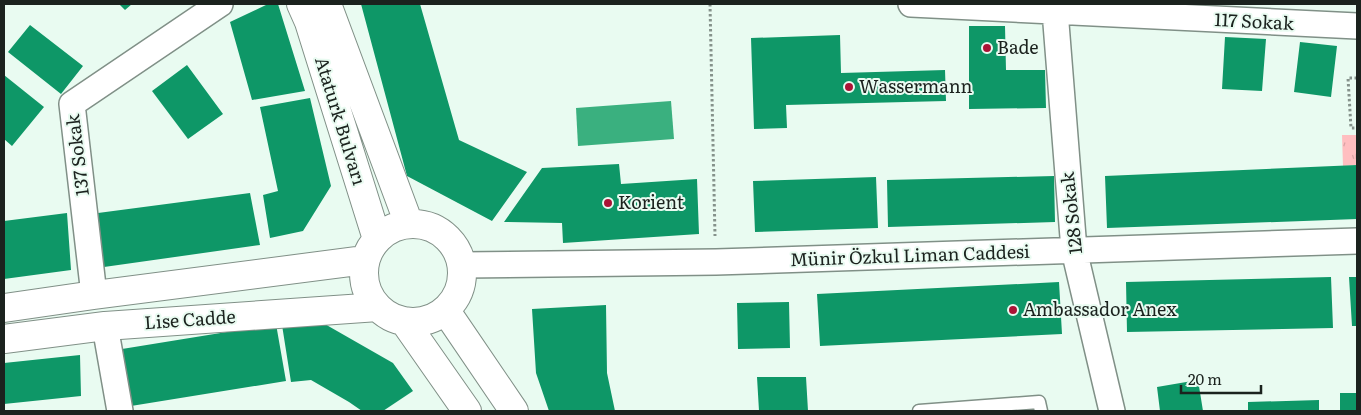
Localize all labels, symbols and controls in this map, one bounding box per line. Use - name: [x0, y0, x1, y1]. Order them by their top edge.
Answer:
- street label: 117 Sokak: [1214, 5, 1296, 36]
- place label: Bade: [997, 33, 1039, 60]
- marker: Bade: [981, 42, 993, 54]
- street label: Ataturk Bulvarı: [309, 53, 374, 188]
- place label: Wassermann: [859, 72, 973, 99]
- marker: Wassermann: [843, 81, 855, 93]
- street label: 137 Sokak: [58, 112, 95, 197]
- street label: 128 Sokak: [1053, 170, 1088, 256]
- place label: Korient: [618, 188, 685, 215]
- marker: Korient: [602, 197, 614, 209]
- street label: Münir Özkul Liman Caddesi: [790, 237, 1030, 272]
- place label: Ambassador Anex: [1023, 295, 1177, 322]
- street label: Lise Cadde: [143, 302, 237, 335]
- marker: Ambassador Anex: [1007, 304, 1019, 316]
- scale bar: [1181, 362, 1261, 394]
- text: 20 m: [1188, 367, 1222, 390]

